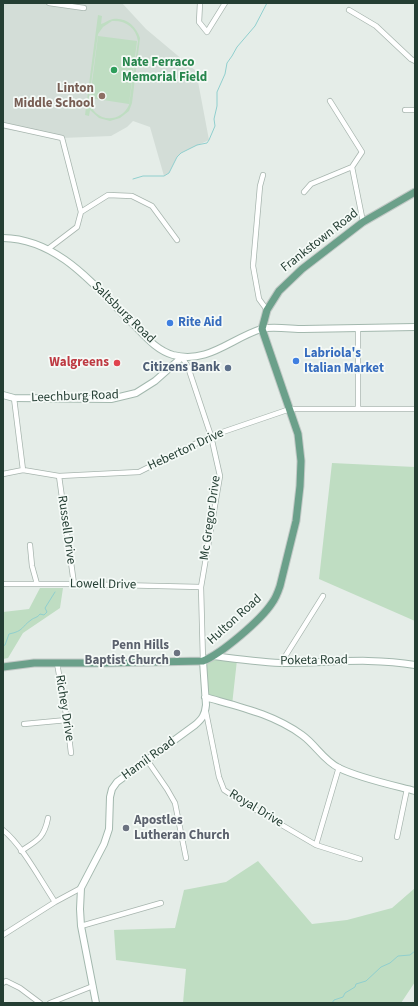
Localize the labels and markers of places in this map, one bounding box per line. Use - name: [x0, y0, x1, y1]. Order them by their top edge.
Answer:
- place label: Nate Ferraco Memorial Field: [122, 55, 207, 86]
- marker: Nate Ferraco Memorial Field: [109, 65, 119, 75]
- place label: Linton Middle School: [14, 81, 94, 112]
- marker: Linton Middle School: [97, 91, 107, 101]
- place label: Rite Aid: [178, 315, 222, 331]
- marker: Rite Aid: [165, 318, 175, 328]
- place label: Labriola's Italian Market: [304, 346, 384, 377]
- place label: Walgreens: [49, 355, 109, 371]
- marker: Labriola's Italian Market: [291, 356, 301, 366]
- marker: Walgreens: [112, 358, 122, 368]
- place label: Citizens Bank: [143, 360, 220, 376]
- marker: Citizens Bank: [223, 363, 233, 373]
- place label: Penn Hills Baptist Church: [85, 638, 169, 669]
- marker: Penn Hills Baptist Church: [172, 648, 182, 658]
- place label: Apostles Lutheran Church: [134, 813, 230, 844]
- marker: Apostles Lutheran Church: [121, 823, 131, 833]

